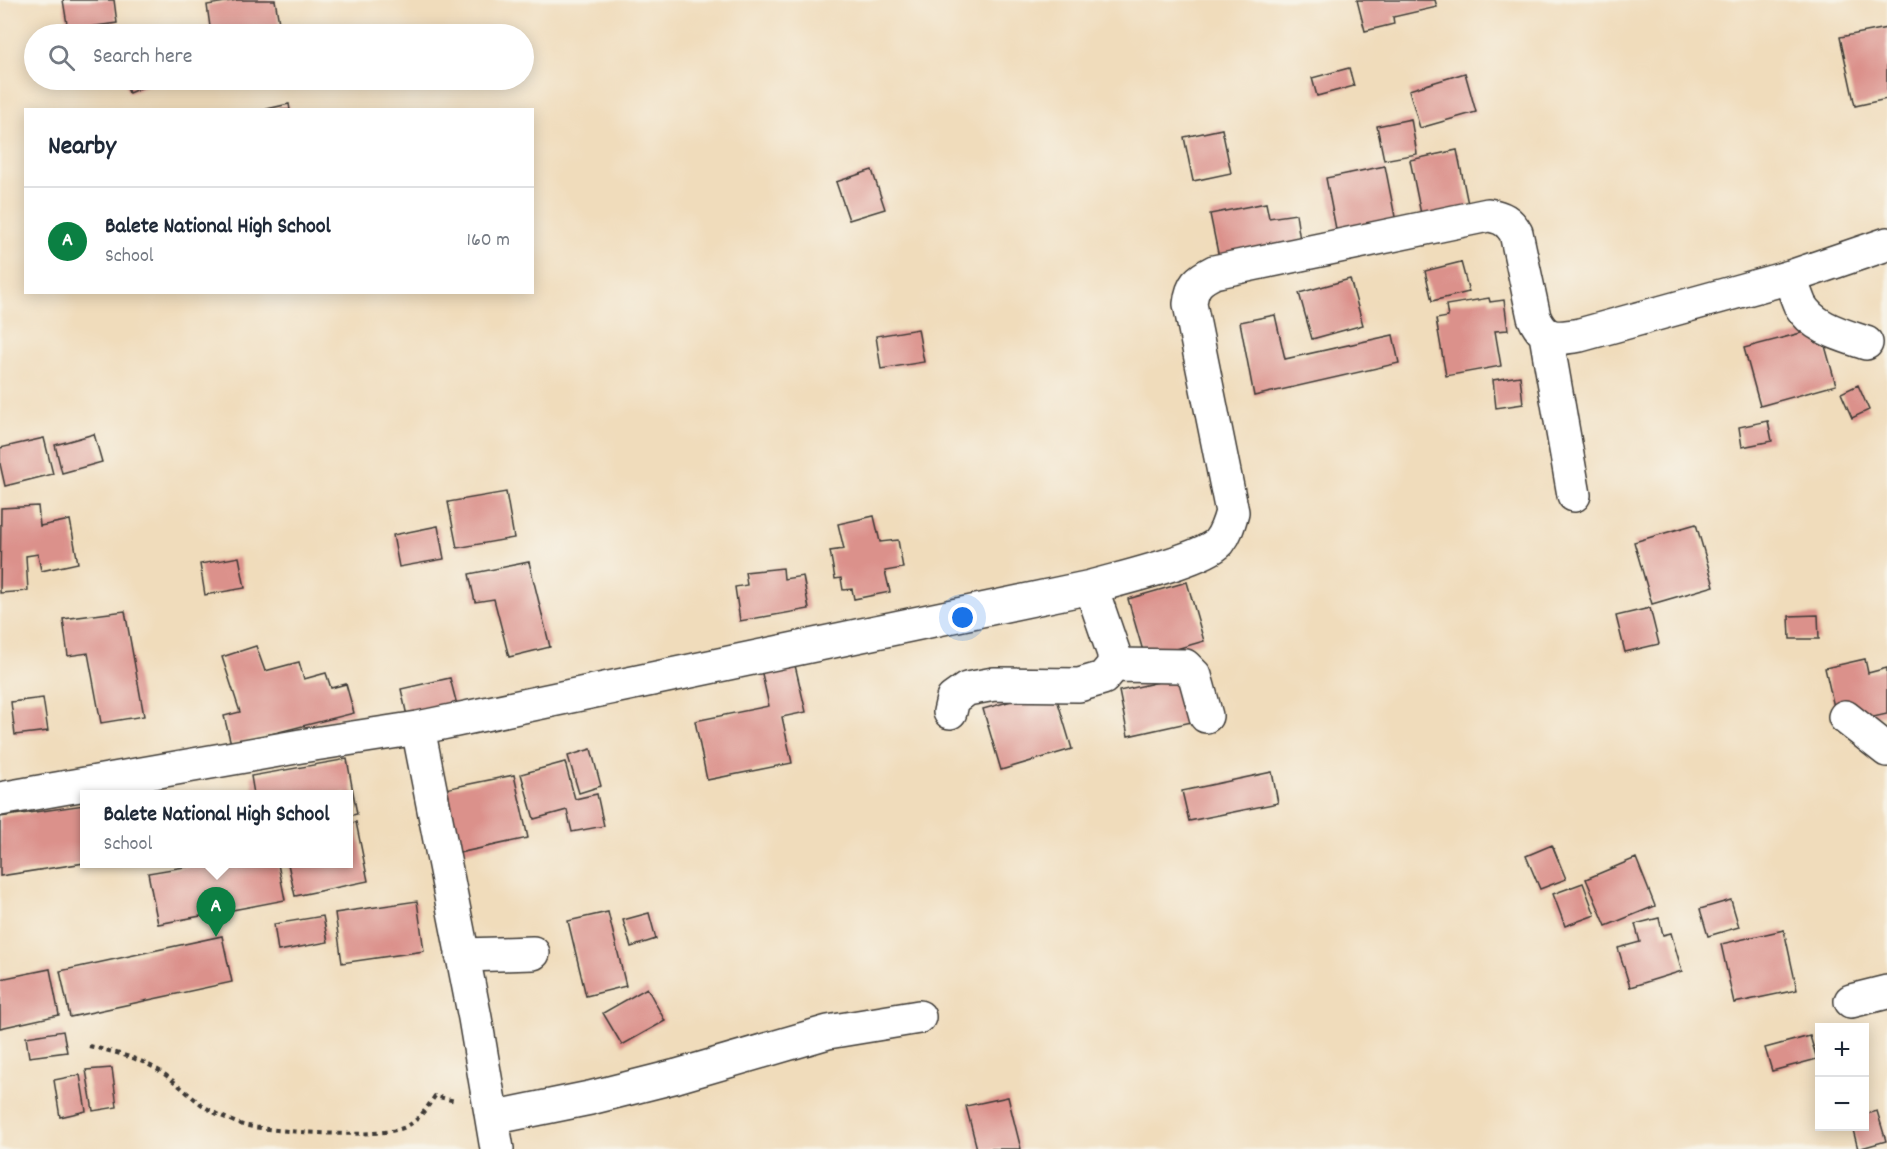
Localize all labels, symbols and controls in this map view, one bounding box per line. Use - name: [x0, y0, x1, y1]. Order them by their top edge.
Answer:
- search box: [24, 24, 534, 90]
- icon: search: [45, 41, 78, 74]
- text: Search here: [93, 42, 192, 73]
- text: Nearby: [48, 129, 116, 166]
- text: Balete National High School: [105, 212, 331, 243]
- text: A: [62, 227, 73, 255]
- text: 160 m: [467, 227, 510, 255]
- text: School: [105, 243, 154, 271]
- your location: [948, 603, 977, 632]
- popup: [80, 790, 353, 868]
- text: Balete National High School: [104, 800, 329, 831]
- text: School: [104, 831, 152, 859]
- pin: A: [196, 888, 236, 937]
- map controls: [1815, 1023, 1869, 1131]
- button: +: [1815, 1023, 1869, 1077]
- button: −: [1815, 1077, 1869, 1131]

